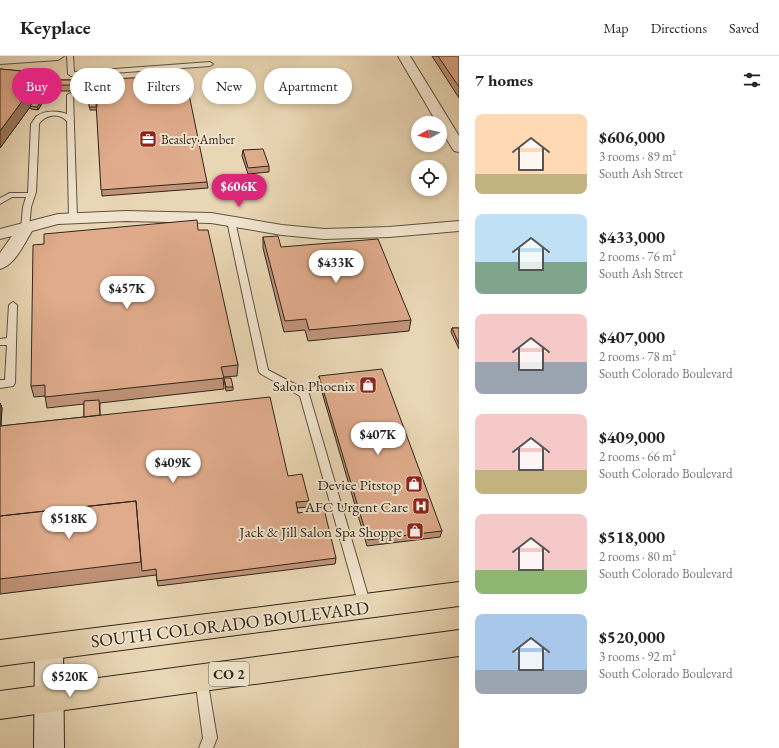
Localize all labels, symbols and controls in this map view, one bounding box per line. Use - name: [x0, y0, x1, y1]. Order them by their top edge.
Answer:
- text: Keyplace: [20, 15, 91, 40]
- text: Map: [603, 19, 629, 37]
- text: Directions: [651, 19, 707, 37]
- text: Saved: [729, 19, 759, 37]
- chip: Buy: [12, 68, 62, 104]
- chip: Rent: [70, 68, 125, 104]
- chip: Filters: [133, 68, 194, 104]
- chip: New: [202, 68, 256, 104]
- chip: Apartment: [264, 68, 352, 104]
- text: 7 homes: [475, 69, 533, 91]
- icon: filters: [741, 69, 763, 91]
- north arrow: [411, 116, 447, 152]
- map controls: [411, 116, 447, 196]
- text: $606,000: [599, 126, 665, 148]
- office icon: Beasley Amber: [138, 129, 158, 149]
- icon: home: [507, 130, 555, 178]
- place label: Beasley Amber: [161, 131, 235, 148]
- text: 3 rooms · 89 m²: [599, 148, 676, 165]
- button: locate: [411, 160, 447, 196]
- text: South Ash Street: [599, 165, 683, 182]
- pin: $606K: [211, 174, 267, 208]
- text: $606K: [221, 178, 257, 195]
- text: $433,000: [599, 226, 665, 248]
- icon: home: [507, 230, 555, 278]
- text: 2 rooms · 76 m²: [599, 248, 676, 265]
- pin: $433K: [308, 250, 364, 284]
- text: $433K: [318, 254, 354, 271]
- text: South Ash Street: [599, 265, 683, 282]
- pin: $457K: [99, 276, 155, 310]
- text: $457K: [109, 280, 145, 297]
- text: $407,000: [599, 326, 665, 348]
- icon: home: [507, 330, 555, 378]
- text: 2 rooms · 78 m²: [599, 348, 676, 365]
- text: South Colorado Boulevard: [599, 365, 733, 382]
- shop icon: Salon Phoenix: [358, 375, 378, 395]
- place label: Salon Phoenix: [273, 376, 356, 395]
- pin: $407K: [350, 422, 406, 456]
- text: $407K: [360, 426, 396, 443]
- text: $409,000: [599, 426, 665, 448]
- icon: home: [507, 430, 555, 478]
- text: 2 rooms · 66 m²: [599, 448, 676, 465]
- pin: $409K: [145, 450, 201, 484]
- text: $409K: [155, 454, 191, 471]
- text: South Colorado Boulevard: [599, 465, 733, 482]
- shop icon: Device Pitstop: [404, 474, 424, 494]
- place label: Device Pitstop: [318, 475, 401, 494]
- hospital icon: AFC Urgent Care: [411, 496, 431, 516]
- place label: AFC Urgent Care: [304, 497, 408, 516]
- pin: $518K: [41, 506, 97, 540]
- text: $518K: [51, 510, 87, 527]
- shop icon: Jack & Jill Salon Spa Shoppe: [405, 521, 425, 541]
- place label: Jack & Jill Salon Spa Shoppe: [238, 522, 402, 541]
- text: $518,000: [599, 526, 665, 548]
- icon: home: [507, 530, 555, 578]
- text: 2 rooms · 80 m²: [599, 548, 676, 565]
- text: South Colorado Boulevard: [599, 565, 733, 582]
- street label: SOUTH COLORADO BOULEVARD: [90, 596, 370, 652]
- text: $520,000: [599, 626, 665, 648]
- icon: home: [507, 630, 555, 678]
- text: 3 rooms · 92 m²: [599, 648, 676, 665]
- road number: CO 2: [209, 662, 249, 686]
- pin: $520K: [42, 664, 98, 698]
- text: South Colorado Boulevard: [599, 665, 733, 682]
- text: $520K: [52, 668, 88, 685]

